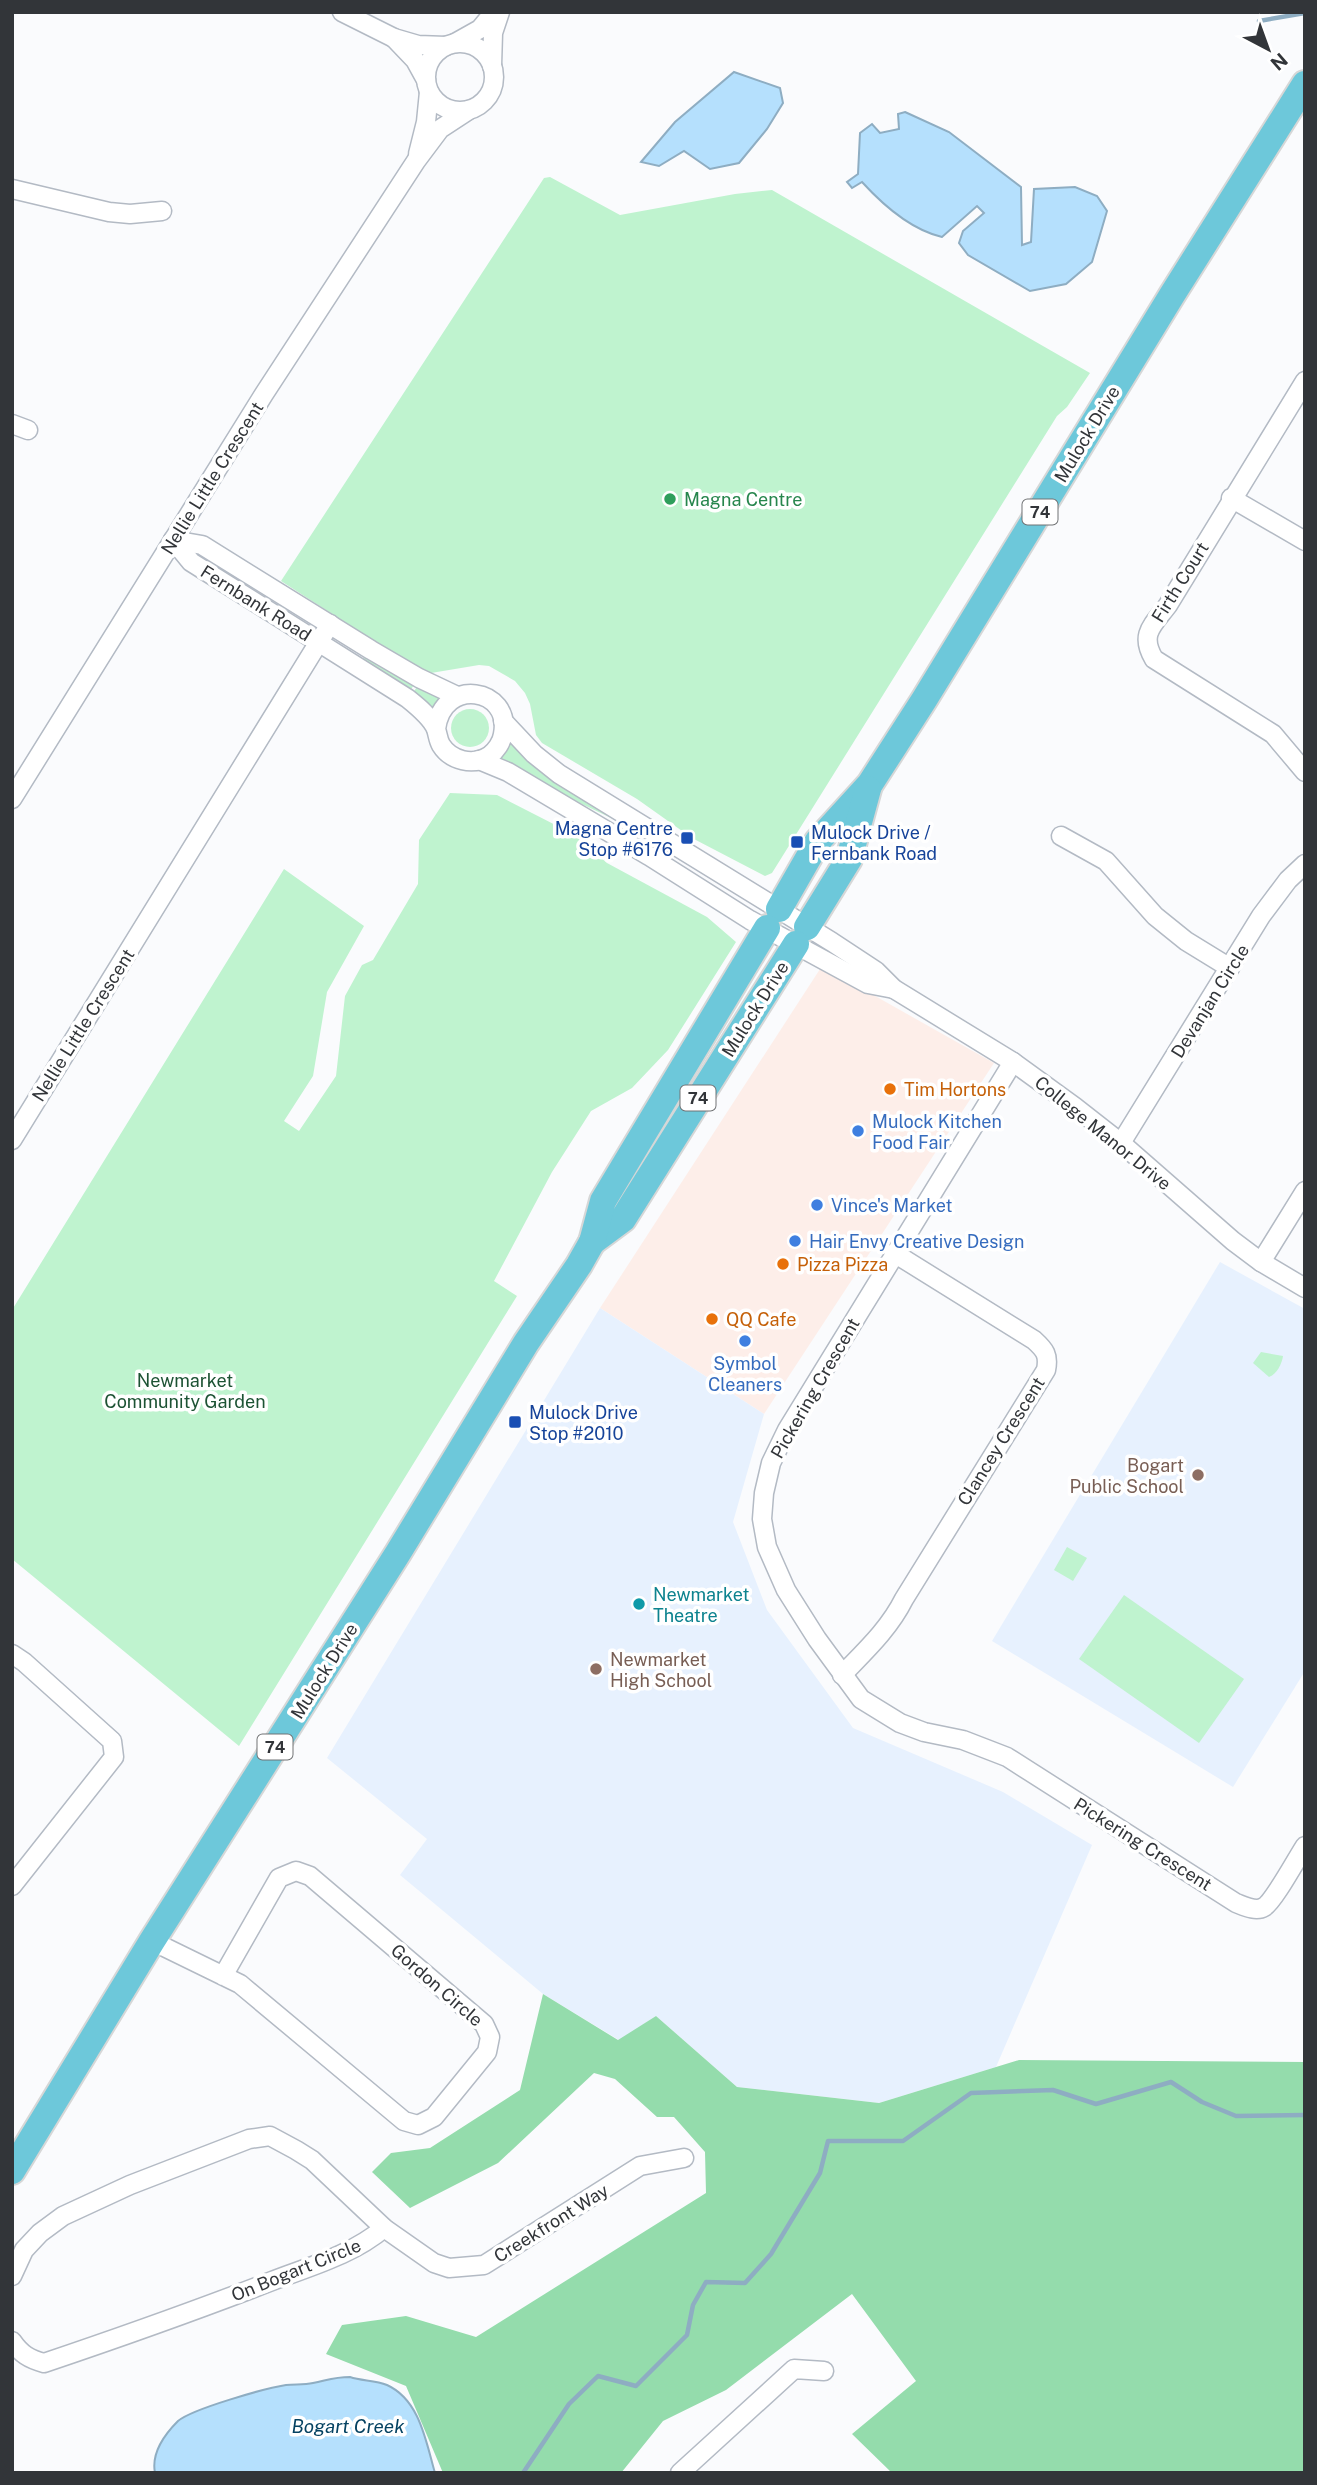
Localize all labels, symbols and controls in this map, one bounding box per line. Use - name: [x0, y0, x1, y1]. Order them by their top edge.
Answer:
- north arrow: [1233, 14, 1303, 84]
- text: N: [1266, 49, 1292, 75]
- street label: Mulock Drive: [1050, 382, 1124, 486]
- street label: Nellie Little Crescent: [156, 398, 268, 558]
- place label: Magna Centre: [684, 489, 802, 510]
- marker: Magna Centre: [662, 491, 678, 507]
- road number: 74: [1023, 499, 1058, 524]
- street label: Firth Court: [1147, 538, 1213, 626]
- street label: Fernbank Road: [197, 561, 315, 645]
- place label: Magna Centre Stop #6176: [555, 818, 673, 860]
- place label: Mulock Drive / Fernbank Road: [811, 822, 937, 864]
- marker: Magna Centre Stop #6176: [679, 830, 695, 846]
- marker: Mulock Drive / Fernbank Road: [789, 834, 805, 850]
- street label: Devanjan Circle: [1167, 940, 1253, 1062]
- street label: Nellie Little Crescent: [27, 945, 139, 1105]
- street label: Mulock Drive: [717, 957, 793, 1061]
- street label: College Manor Drive: [1031, 1072, 1175, 1194]
- place label: Tim Hortons: [904, 1079, 1006, 1100]
- marker: Tim Hortons: [882, 1081, 898, 1097]
- road number: 74: [680, 1086, 716, 1110]
- place label: Mulock Kitchen Food Fair: [872, 1111, 1002, 1153]
- marker: Mulock Kitchen Food Fair: [850, 1123, 866, 1139]
- place label: Vince's Market: [831, 1195, 953, 1216]
- marker: Vince's Market: [809, 1197, 825, 1213]
- place label: Hair Envy Creative Design: [809, 1231, 1024, 1252]
- marker: Hair Envy Creative Design: [787, 1233, 803, 1249]
- place label: Pizza Pizza: [797, 1254, 888, 1275]
- marker: Pizza Pizza: [775, 1256, 791, 1272]
- place label: QQ Cafe: [726, 1309, 796, 1330]
- marker: QQ Cafe: [704, 1311, 720, 1327]
- street label: Pickering Crescent: [766, 1314, 864, 1462]
- marker: Symbol Cleaners: [737, 1333, 753, 1349]
- place label: Symbol Cleaners: [708, 1353, 782, 1395]
- park label: Newmarket Community Garden: [104, 1370, 266, 1412]
- street label: Clancey Crescent: [953, 1373, 1049, 1509]
- place label: Mulock Drive Stop #2010: [529, 1402, 638, 1444]
- marker: Mulock Drive Stop #2010: [507, 1414, 523, 1430]
- place label: Bogart Public School: [1070, 1455, 1184, 1497]
- marker: Bogart Public School: [1190, 1467, 1206, 1483]
- place label: Newmarket Theatre: [653, 1584, 750, 1626]
- marker: Newmarket Theatre: [631, 1596, 647, 1612]
- street label: Mulock Drive: [286, 1619, 362, 1723]
- place label: Newmarket High School: [610, 1649, 712, 1691]
- marker: Newmarket High School: [588, 1661, 604, 1677]
- road number: 74: [258, 1735, 292, 1760]
- street label: Pickering Crescent: [1070, 1793, 1216, 1895]
- street label: Gordon Circle: [387, 1939, 487, 2031]
- street label: Creekfront Way: [490, 2179, 612, 2267]
- street label: On Bogart Circle: [228, 2234, 364, 2306]
- water label: Bogart Creek: [292, 2415, 405, 2437]

